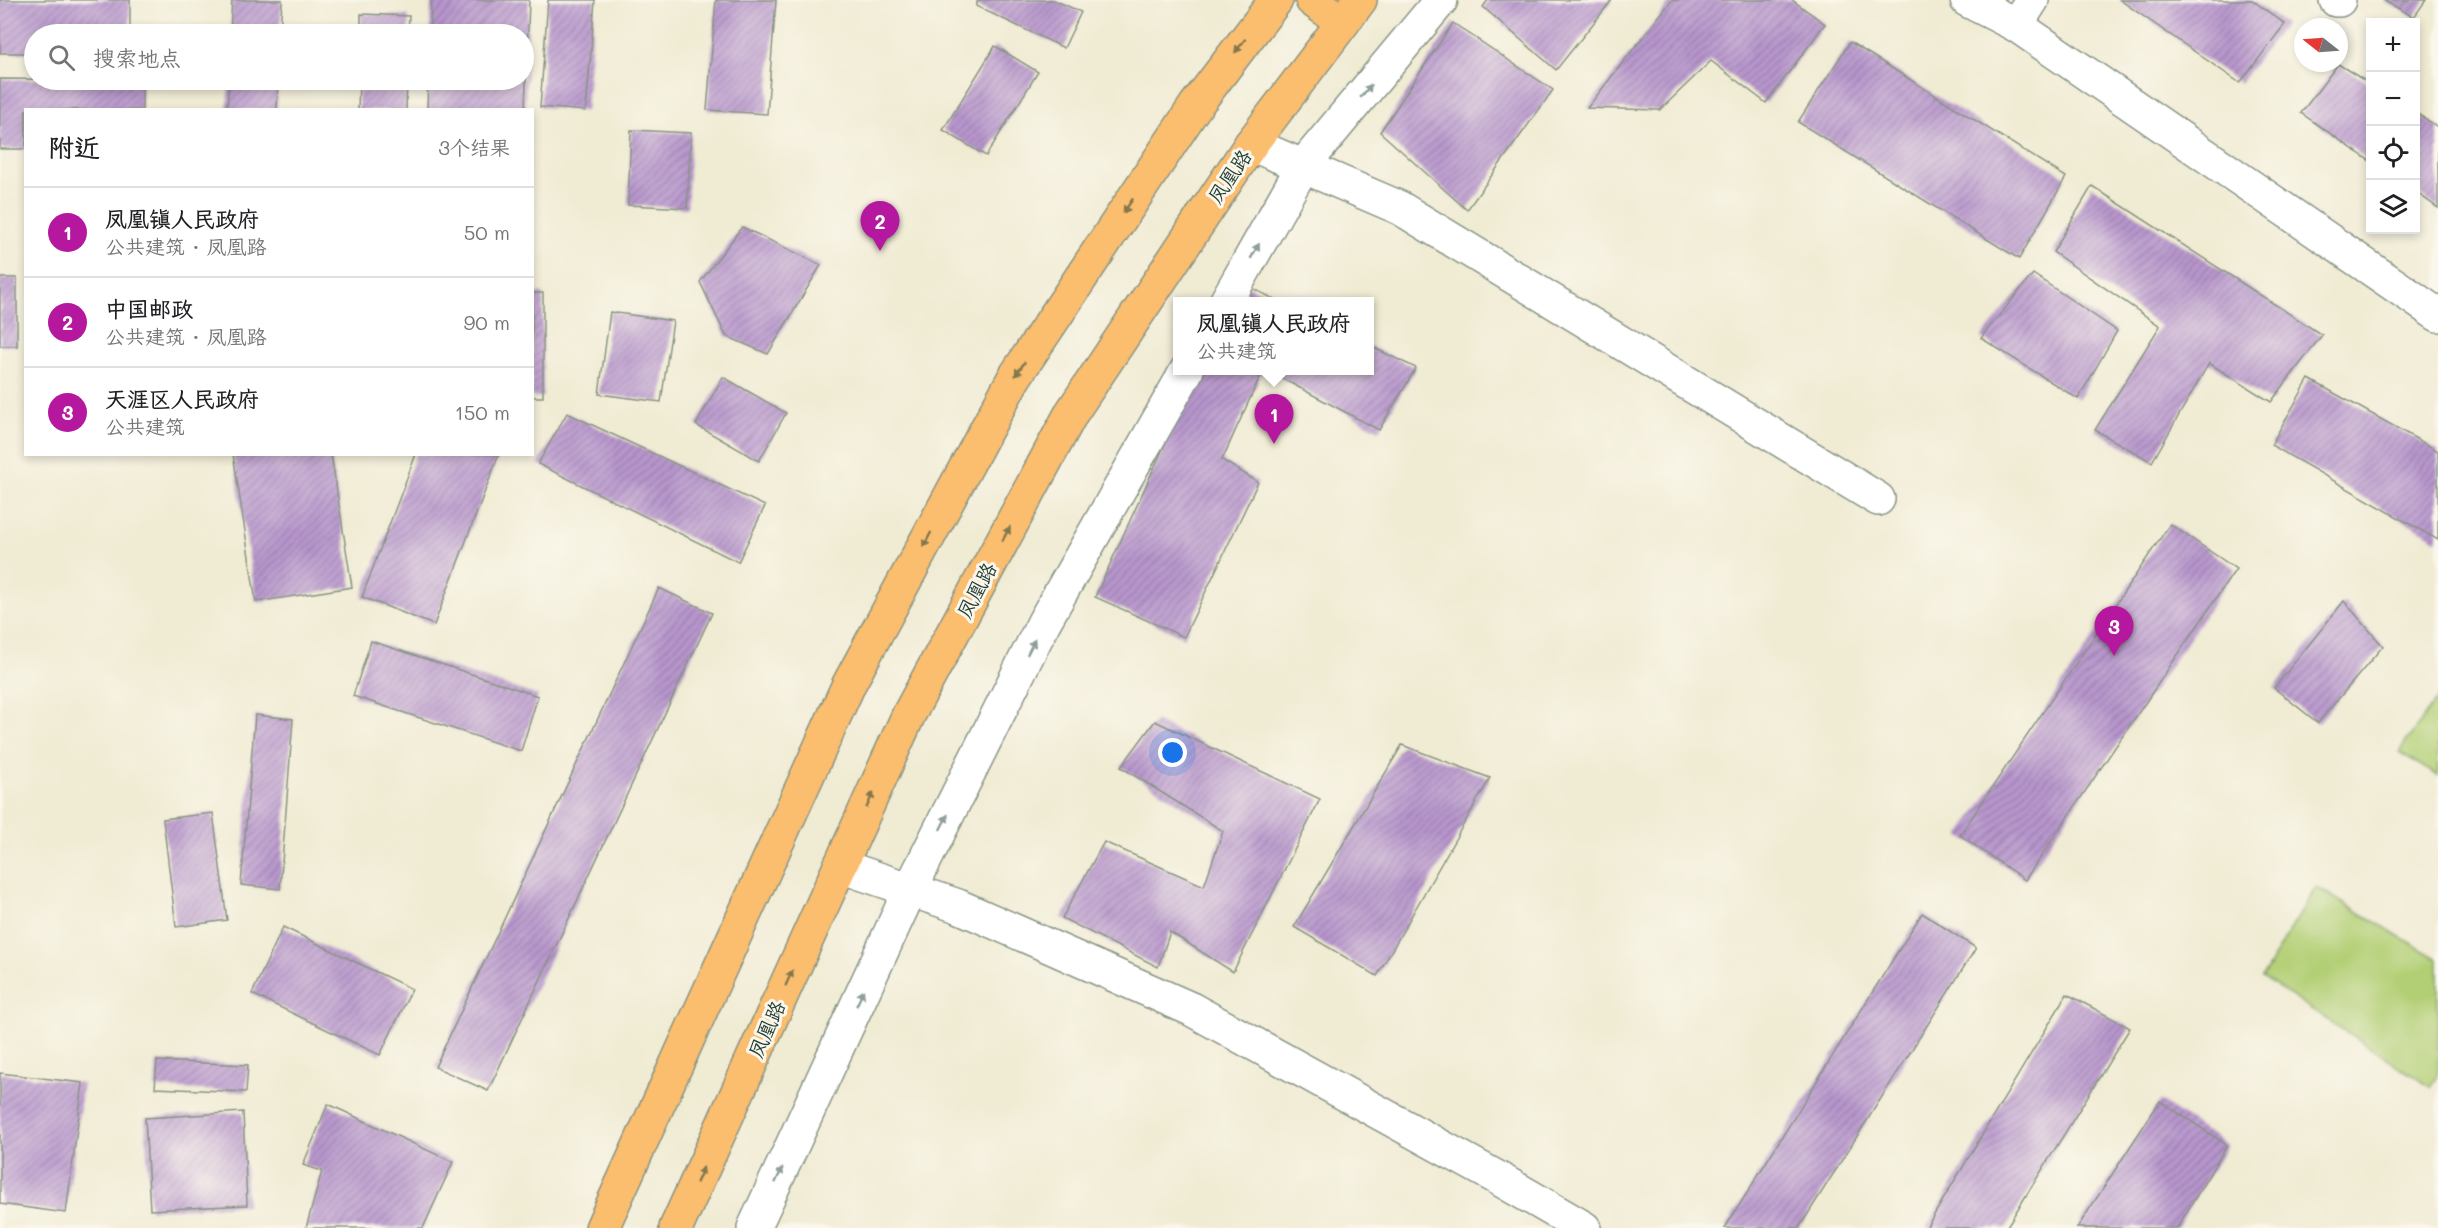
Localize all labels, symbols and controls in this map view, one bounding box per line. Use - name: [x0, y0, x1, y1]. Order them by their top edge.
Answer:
- north arrow: [2294, 18, 2348, 72]
- map controls: [2366, 18, 2420, 234]
- button: +: [2366, 18, 2420, 72]
- search box: [24, 24, 534, 90]
- one-way arrow: [1235, 39, 1247, 54]
- icon: search: [45, 41, 78, 74]
- text: 搜索地点: [93, 43, 181, 72]
- button: −: [2366, 72, 2420, 126]
- one-way arrow: [1359, 84, 1372, 99]
- button: locate: [2366, 126, 2420, 180]
- text: 附近: [48, 130, 100, 164]
- text: 3个结果: [438, 134, 510, 160]
- street label: 凤凰路: [1201, 143, 1257, 208]
- button: layers: [2366, 180, 2420, 234]
- one-way arrow: [1123, 198, 1134, 214]
- pin: 2: [860, 202, 900, 251]
- text: 凤凰镇人民政府: [105, 204, 259, 233]
- text: 1: [63, 219, 72, 245]
- text: 50 m: [464, 219, 510, 245]
- text: 公共建筑 · 凤凰路: [105, 233, 267, 259]
- one-way arrow: [1250, 242, 1260, 259]
- text: 中国邮政: [105, 294, 193, 323]
- popup: [1173, 297, 1374, 375]
- text: 凤凰镇人民政府: [1196, 308, 1351, 337]
- text: 2: [62, 309, 73, 335]
- text: 90 m: [464, 309, 510, 335]
- text: 公共建筑 · 凤凰路: [105, 323, 267, 349]
- text: 公共建筑: [1196, 337, 1276, 363]
- one-way arrow: [1015, 360, 1026, 377]
- text: 天涯区人民政府: [105, 384, 259, 413]
- pin: 1: [1254, 394, 1294, 444]
- text: 3: [62, 399, 74, 425]
- text: 150 m: [455, 399, 510, 425]
- text: 公共建筑: [105, 413, 185, 439]
- one-way arrow: [1001, 525, 1011, 542]
- one-way arrow: [922, 531, 932, 548]
- street label: 凤凰路: [950, 557, 1002, 623]
- pin: 3: [2094, 606, 2134, 656]
- one-way arrow: [1027, 639, 1036, 656]
- your location: [1158, 738, 1187, 767]
- one-way arrow: [865, 792, 874, 809]
- one-way arrow: [940, 813, 949, 830]
- one-way arrow: [785, 970, 794, 987]
- one-way arrow: [856, 989, 865, 1006]
- street label: 凤凰路: [742, 995, 790, 1062]
- one-way arrow: [695, 1165, 705, 1183]
- one-way arrow: [774, 1166, 783, 1183]

